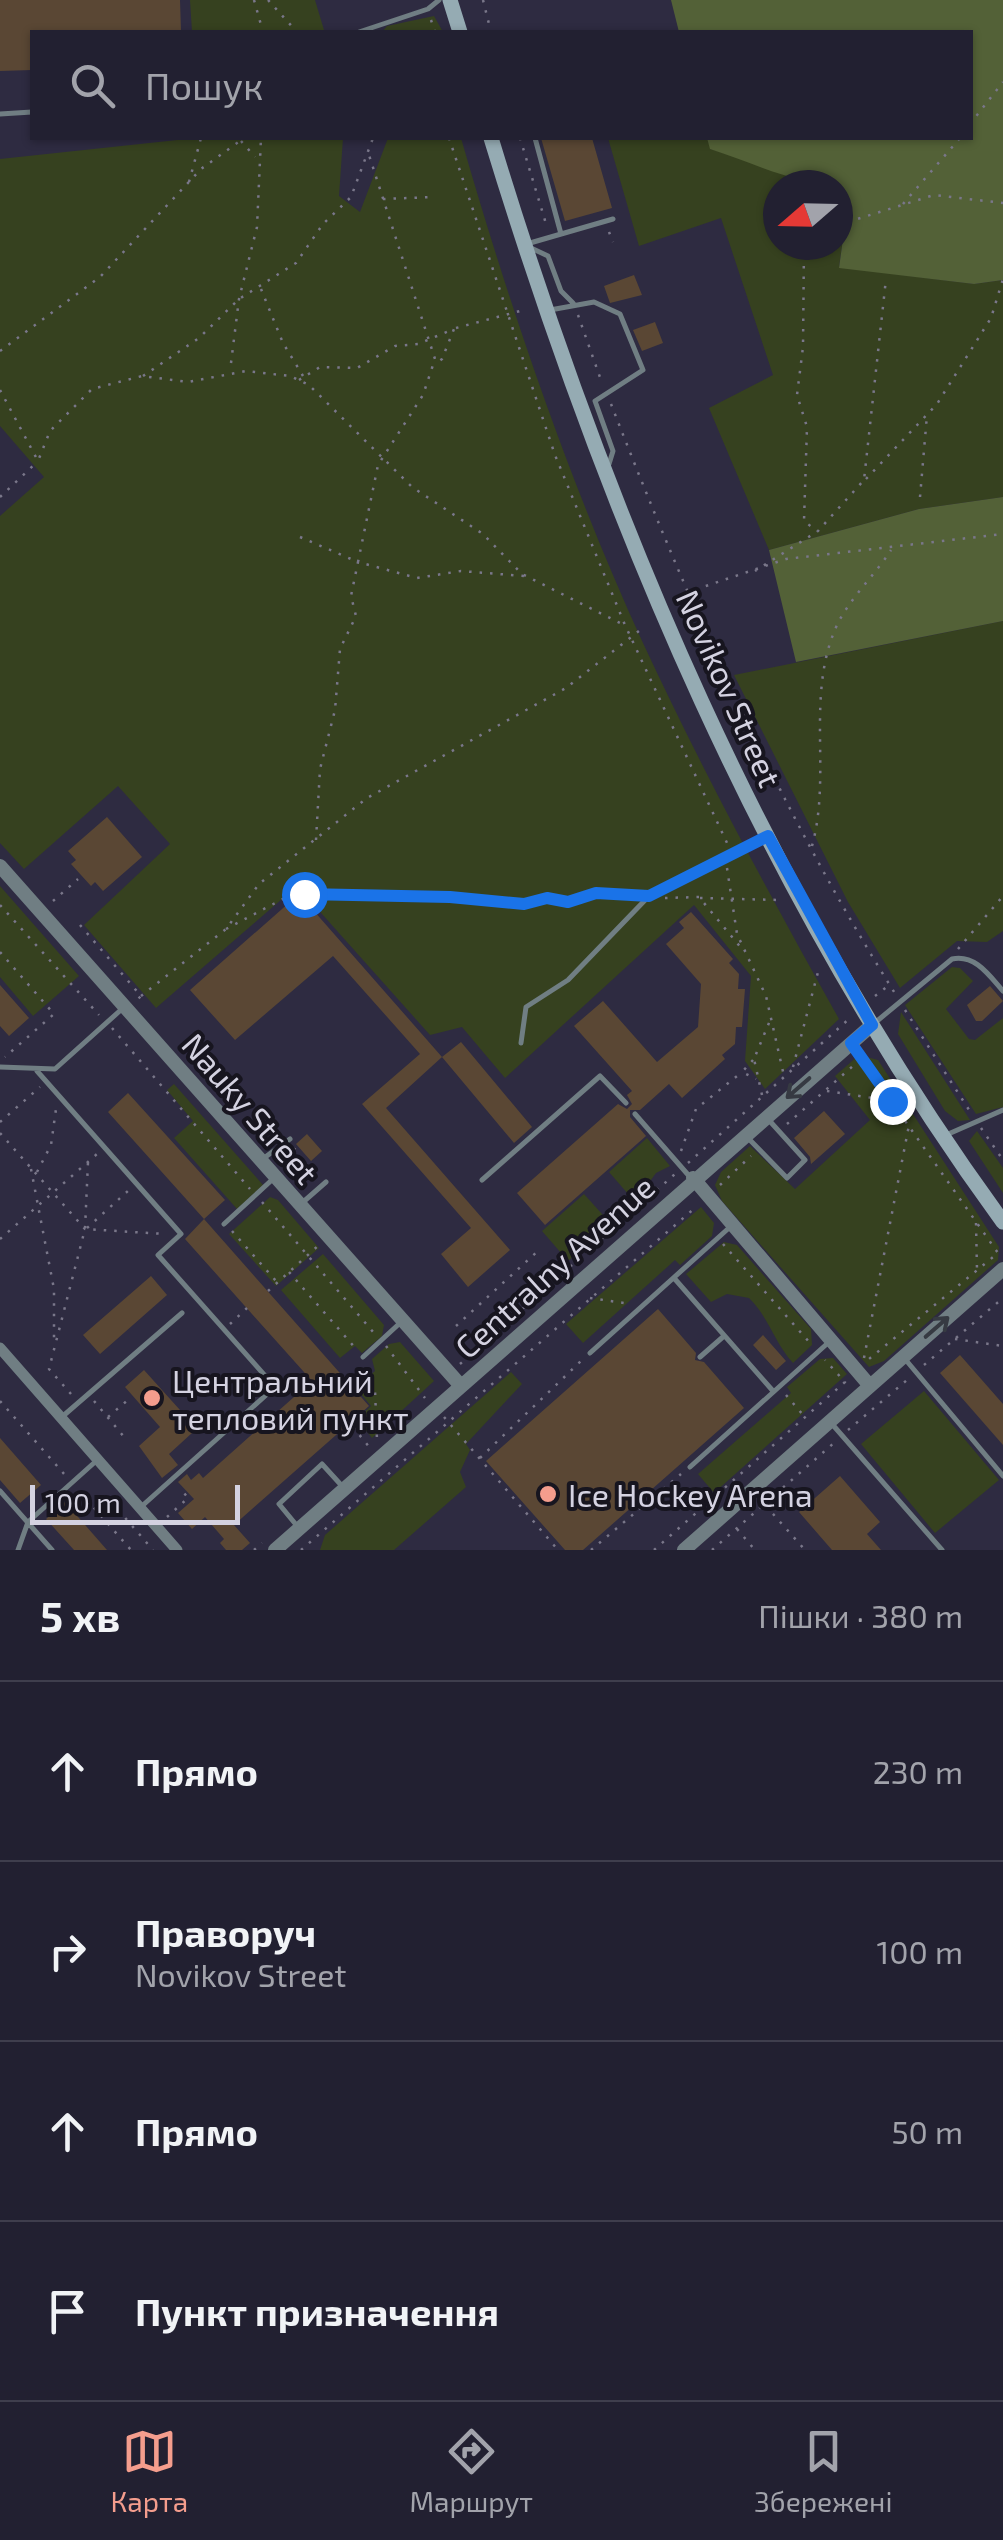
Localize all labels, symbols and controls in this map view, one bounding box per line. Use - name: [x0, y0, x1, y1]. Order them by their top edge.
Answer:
- search box: [30, 30, 973, 140]
- icon: search: [65, 58, 120, 113]
- text: Пошук: [145, 62, 263, 108]
- north arrow: [763, 170, 853, 260]
- street label: Novikov Street: [670, 584, 790, 792]
- route start: [282, 872, 328, 918]
- street label: Nauky Street: [175, 1025, 327, 1191]
- one-way arrow: [786, 1077, 811, 1100]
- route end: [870, 1079, 916, 1125]
- street label: Centralny Avenue: [447, 1167, 661, 1365]
- one-way arrow: [924, 1316, 949, 1339]
- place label: Центральний тепловий пункт: [172, 1361, 409, 1437]
- marker: Центральний тепловий пункт: [141, 1387, 163, 1409]
- place label: Ice Hockey Arena: [568, 1475, 812, 1513]
- scale bar: [30, 1480, 240, 1524]
- marker: Ice Hockey Arena: [537, 1483, 559, 1505]
- text: 100 m: [45, 1485, 121, 1519]
- text: 5 хв: [40, 1590, 120, 1640]
- text: Пішки · 380 m: [758, 1596, 963, 1634]
- icon: ahead: [40, 1744, 95, 1799]
- text: Прямо: [135, 1748, 258, 1794]
- text: 230 m: [873, 1752, 963, 1790]
- text: Праворуч: [135, 1909, 316, 1955]
- icon: right: [40, 1924, 95, 1979]
- text: 100 m: [877, 1932, 963, 1970]
- text: Novikov Street: [135, 1955, 347, 1993]
- icon: ahead: [40, 2104, 95, 2159]
- text: Прямо: [135, 2108, 258, 2154]
- text: 50 m: [891, 2112, 963, 2150]
- icon: arrive: [40, 2284, 95, 2339]
- text: Пункт призначення: [135, 2288, 499, 2334]
- tab: Карта: [111, 2424, 188, 2518]
- tab: Маршрут: [409, 2424, 533, 2518]
- tab: Збережені: [754, 2424, 892, 2518]

